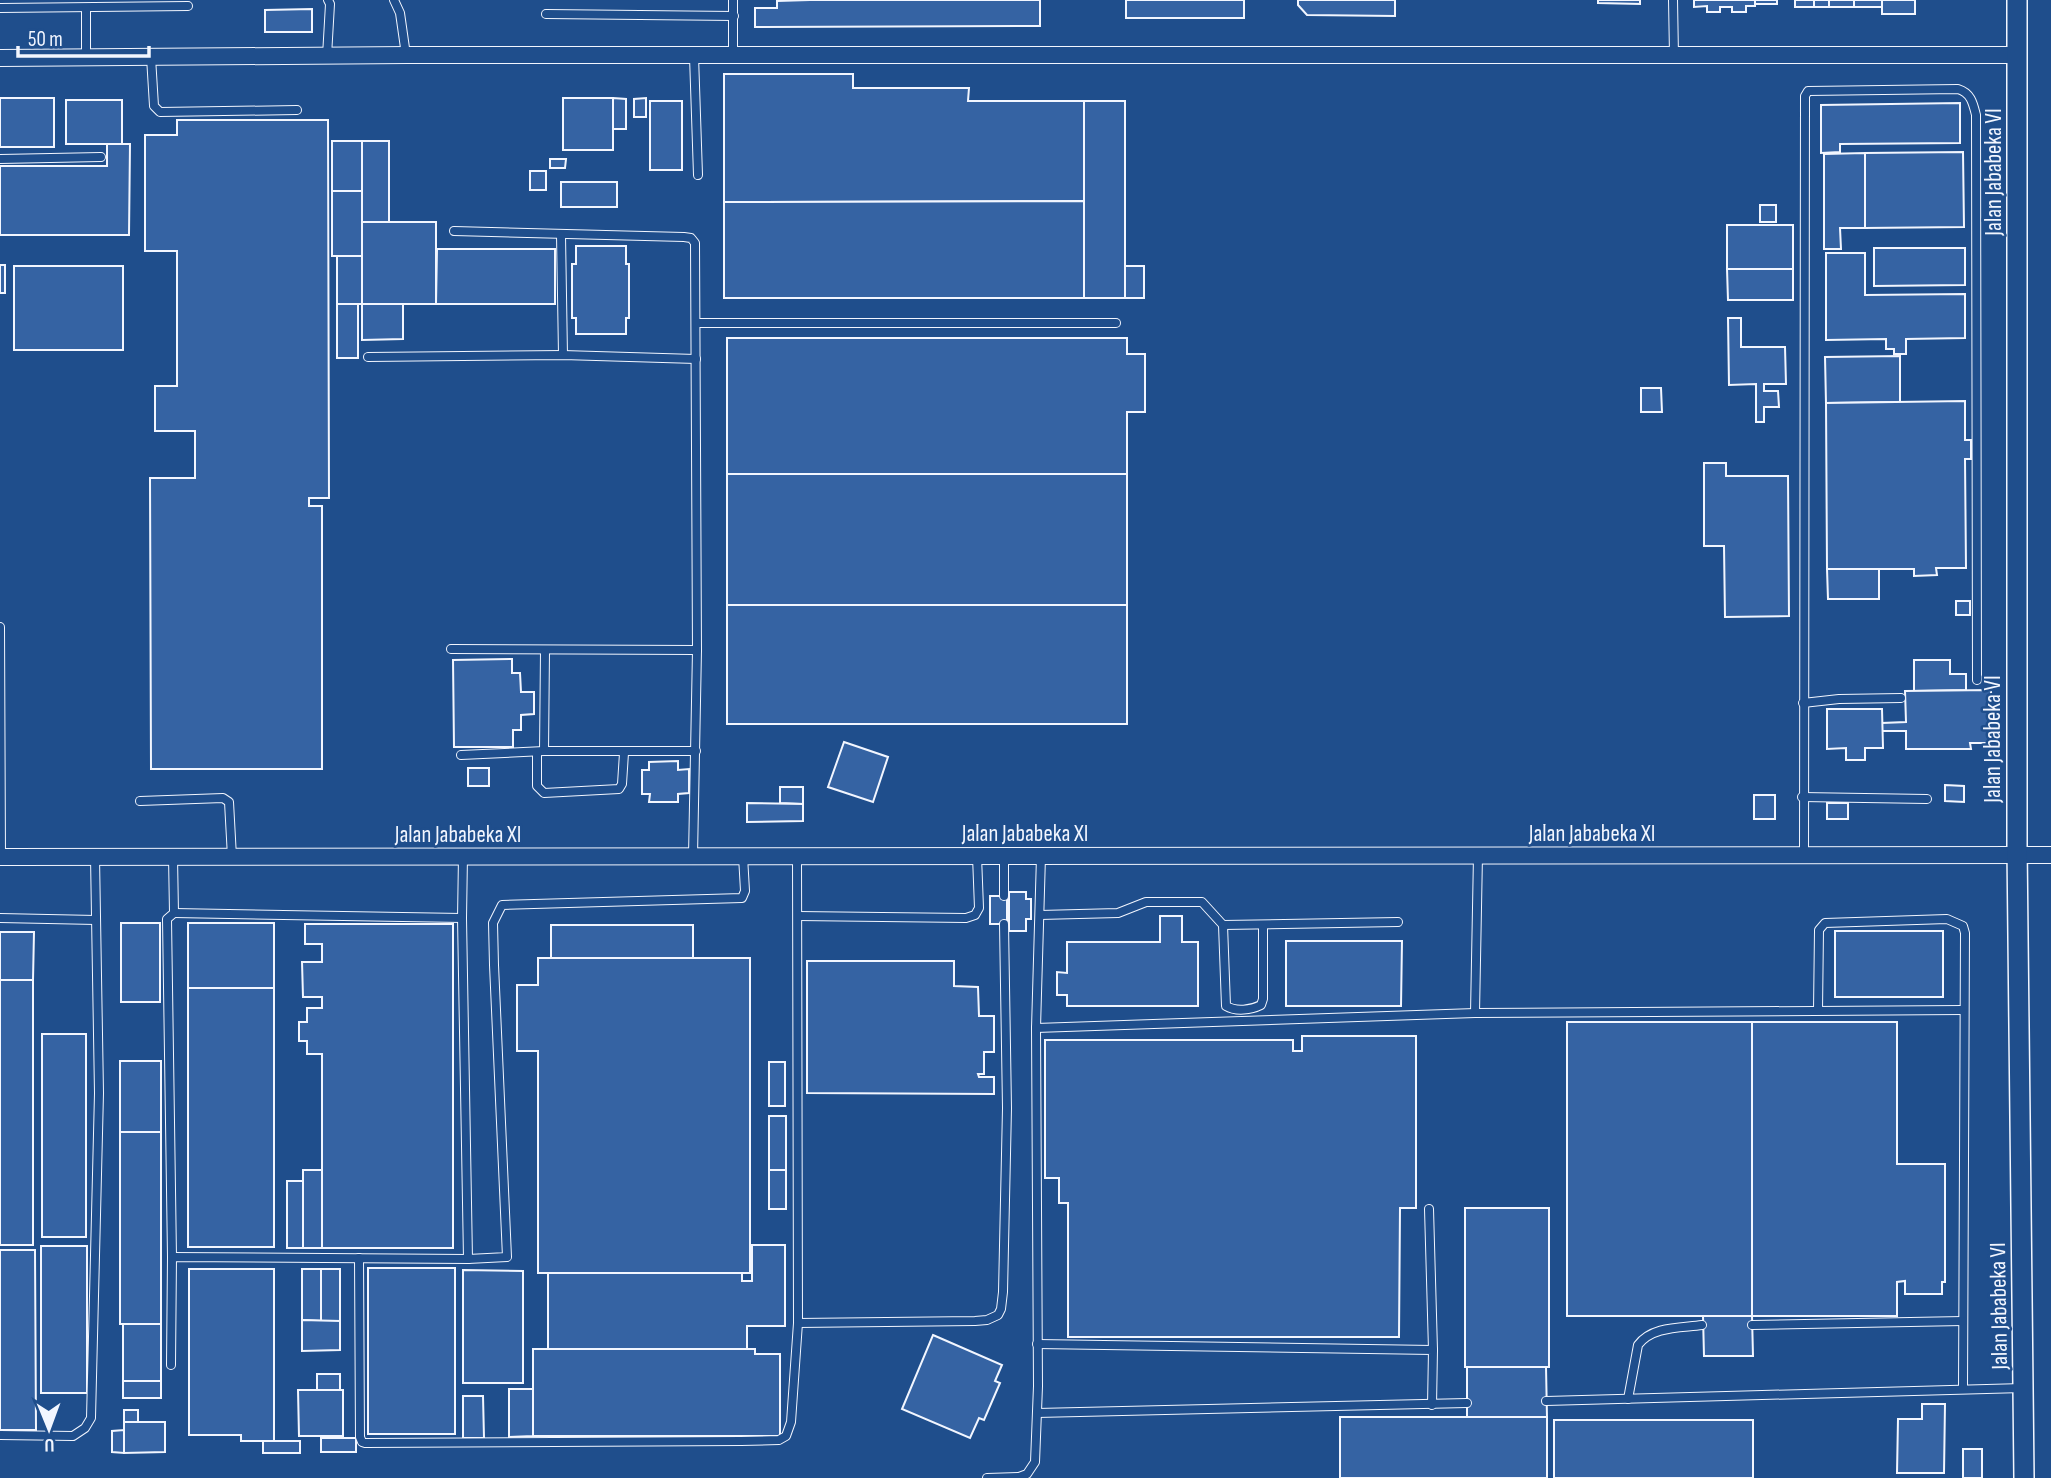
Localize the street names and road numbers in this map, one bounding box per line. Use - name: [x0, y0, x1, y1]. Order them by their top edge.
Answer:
- street label: Jalan Jababeka VI: [1980, 108, 2008, 237]
- street label: Jalan Jababeka VI: [1979, 675, 2007, 804]
- street label: Jalan Jababeka XI: [961, 820, 1088, 848]
- street label: Jalan Jababeka XI: [1528, 820, 1655, 848]
- street label: Jalan Jababeka XI: [394, 821, 521, 849]
- street label: Jalan Jababeka VI: [1984, 1242, 2014, 1371]

